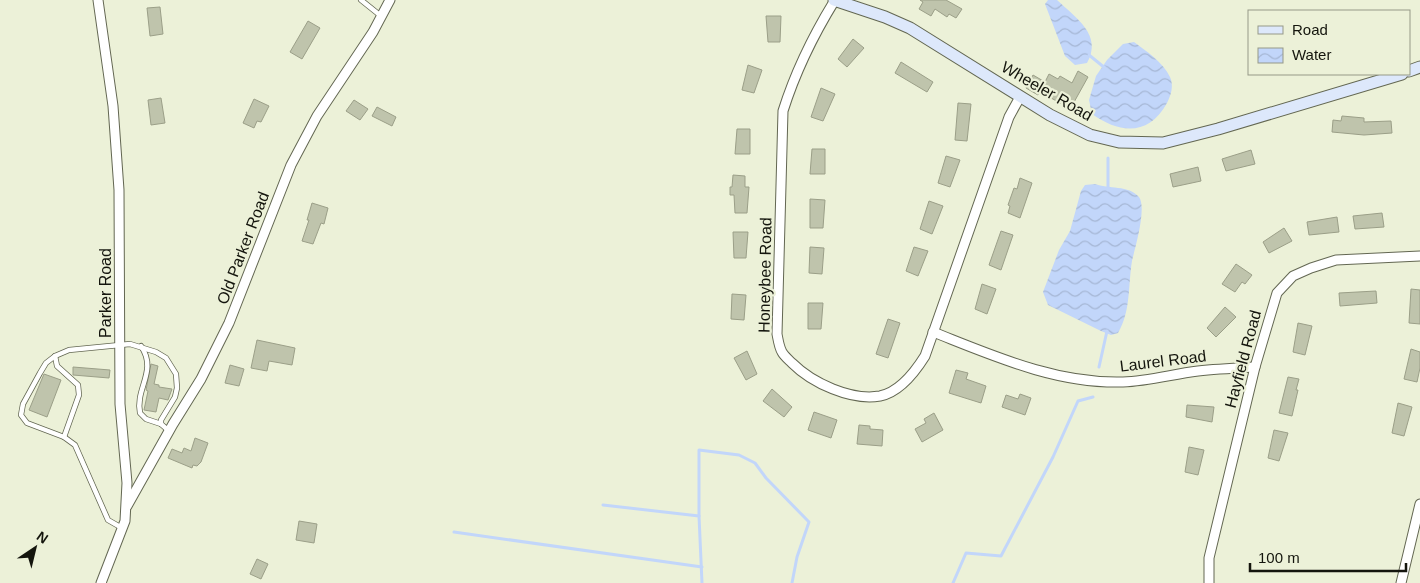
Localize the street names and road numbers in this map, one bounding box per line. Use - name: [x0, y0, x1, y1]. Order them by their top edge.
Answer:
- street label: Wheeler Road: [998, 58, 1096, 124]
- street label: Old Parker Road: [214, 189, 272, 307]
- street label: Honeybee Road: [755, 217, 775, 333]
- street label: Parker Road: [97, 248, 114, 338]
- street label: Hayfield Road: [1222, 308, 1264, 410]
- street label: Laurel Road: [1119, 347, 1207, 375]

